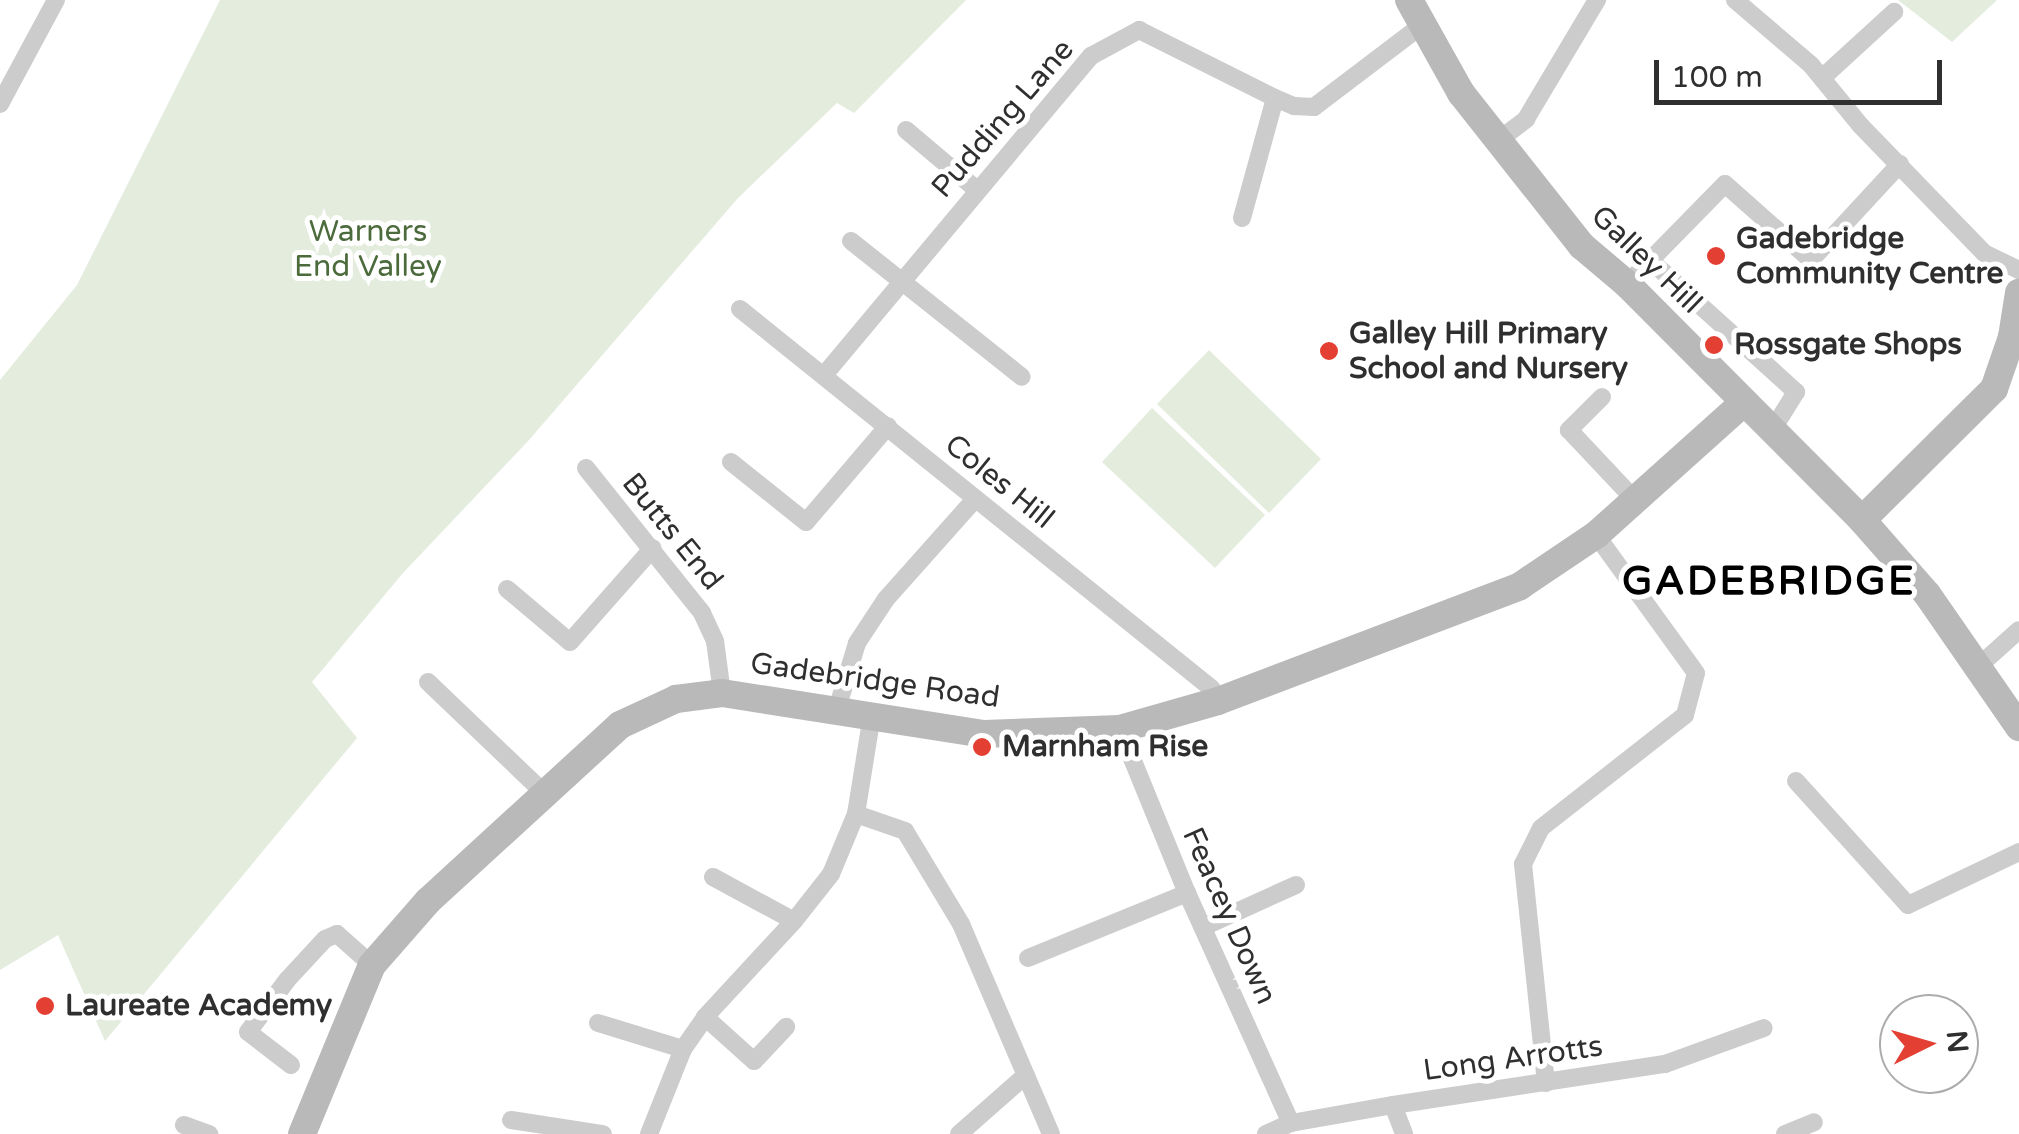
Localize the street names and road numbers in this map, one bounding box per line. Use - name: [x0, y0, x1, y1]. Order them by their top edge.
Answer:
- street label: Pudding Lane: [924, 32, 1082, 206]
- street label: Galley Hill: [1583, 198, 1709, 322]
- street label: Coles Hill: [937, 427, 1061, 537]
- street label: Butts End: [614, 466, 730, 598]
- street label: Gadebridge Road: [748, 646, 1002, 716]
- street label: Feacey Down: [1174, 822, 1284, 1010]
- street label: Long Arrotts: [1421, 1029, 1605, 1089]

